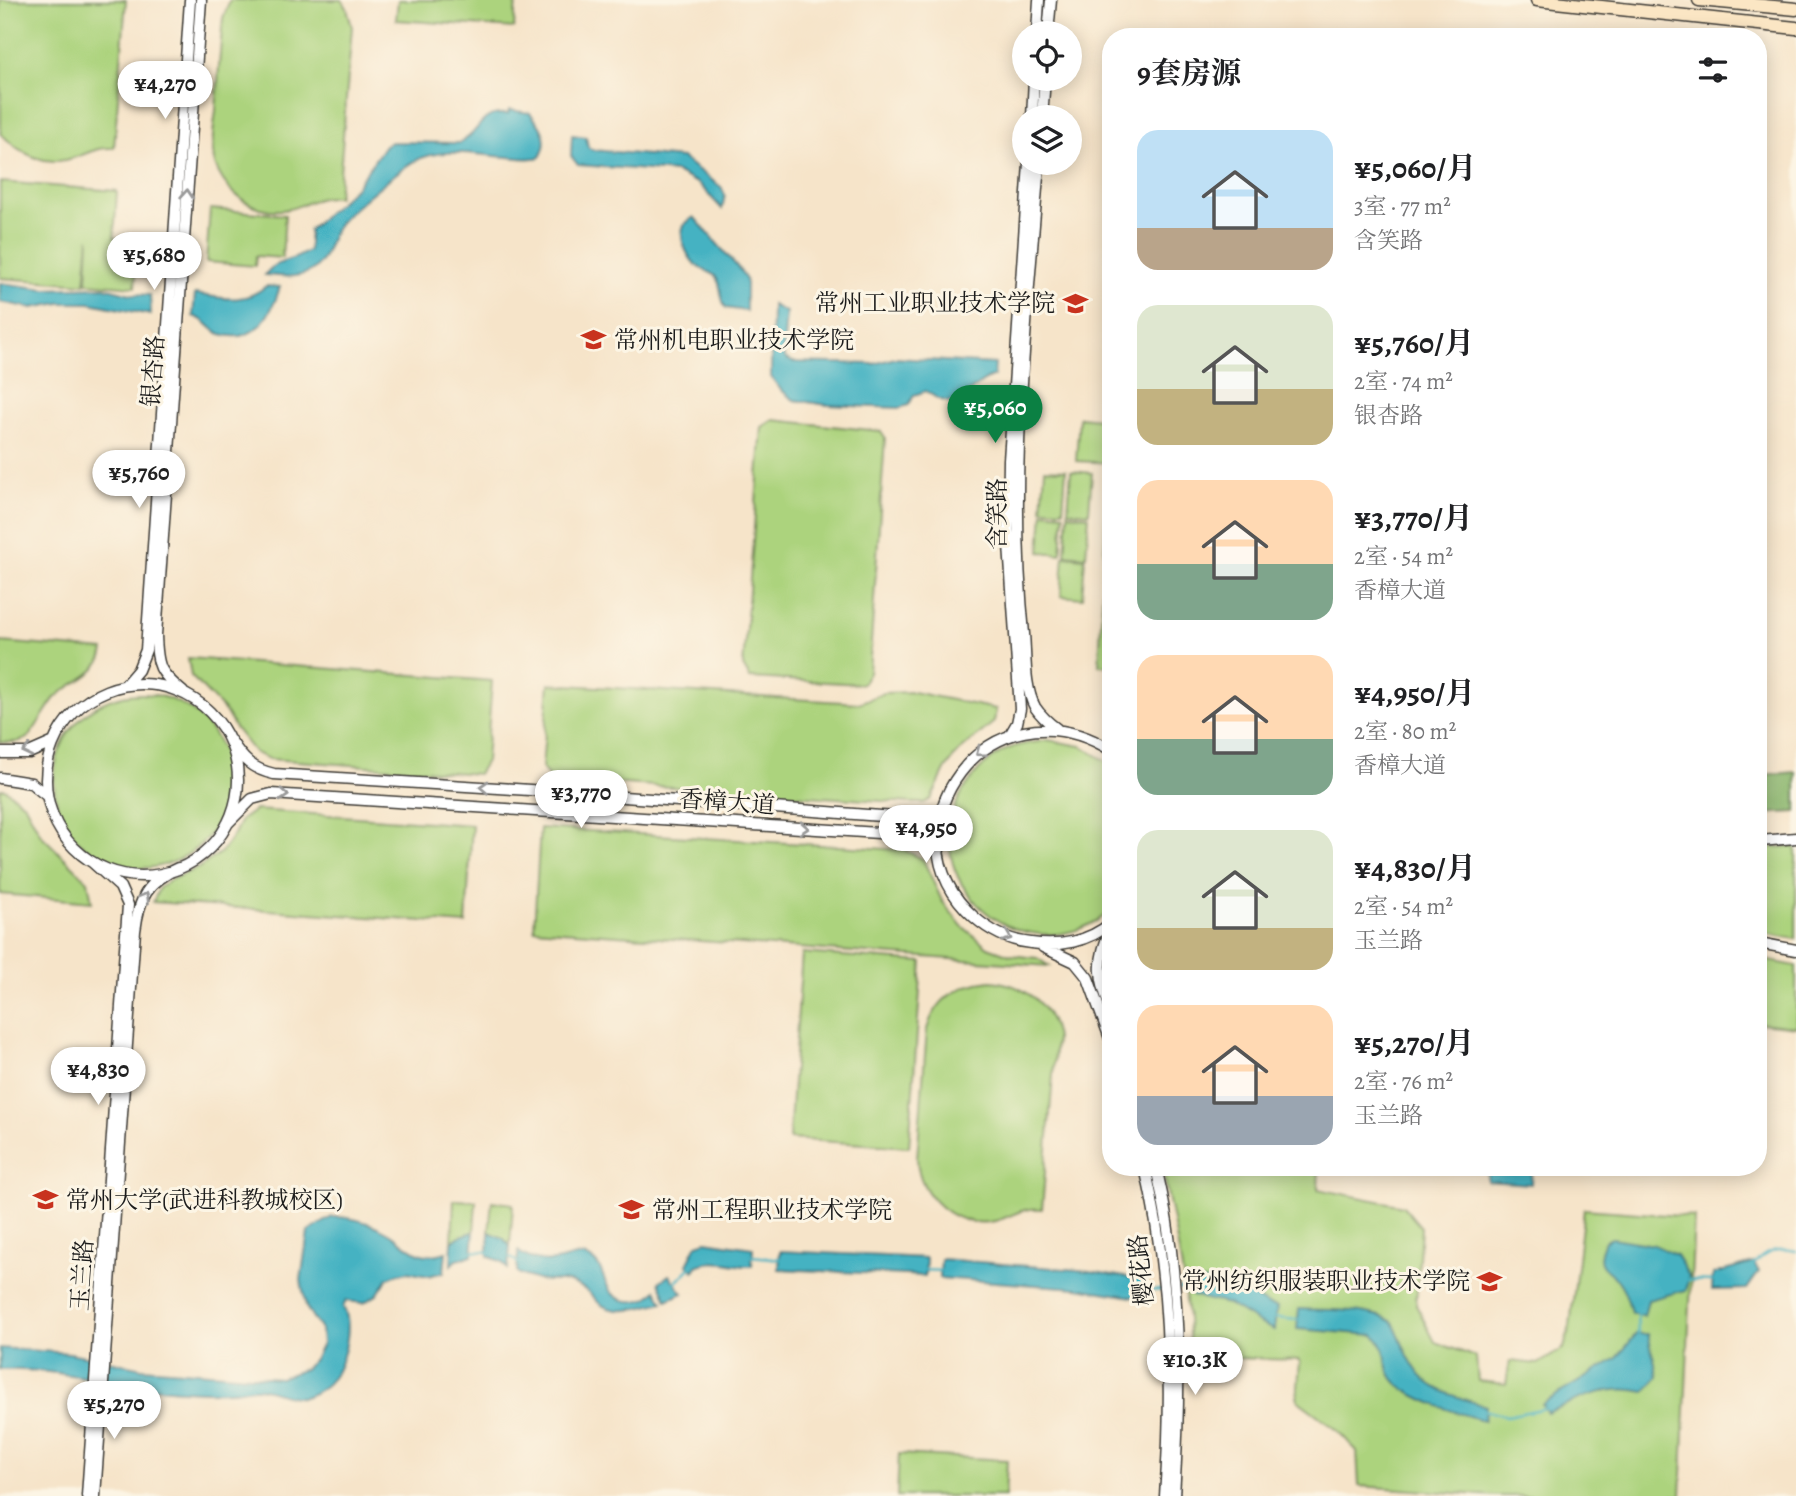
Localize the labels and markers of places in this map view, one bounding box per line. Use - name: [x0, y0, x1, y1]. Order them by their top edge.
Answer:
- pin: ¥4,270: [108, 61, 222, 121]
- pin: ¥5,680: [97, 232, 211, 292]
- place label: 常州工业职业技术学院: [815, 287, 1055, 319]
- school or university icon: 常州工业职业技术学院: [1061, 289, 1089, 317]
- place label: 常州机电职业技术学院: [614, 324, 854, 356]
- school or university icon: 常州机电职业技术学院: [580, 326, 608, 354]
- pin: ¥5,060: [938, 386, 1052, 445]
- pin: ¥5,760: [82, 450, 196, 510]
- pin: ¥3,770: [524, 770, 638, 830]
- pin: ¥4,950: [869, 806, 983, 865]
- pin: ¥4,830: [41, 1048, 155, 1107]
- place label: 常州大学(武进科教城校区): [66, 1184, 343, 1216]
- school or university icon: 常州大学(武进科教城校区): [32, 1186, 60, 1214]
- place label: 常州工程职业技术学院: [652, 1194, 892, 1226]
- school or university icon: 常州工程职业技术学院: [618, 1196, 646, 1224]
- place label: 常州纺织服装职业技术学院: [1182, 1265, 1470, 1297]
- school or university icon: 常州纺织服装职业技术学院: [1476, 1267, 1504, 1295]
- pin: ¥10.3K: [1138, 1338, 1252, 1397]
- pin: ¥5,270: [57, 1382, 171, 1441]

